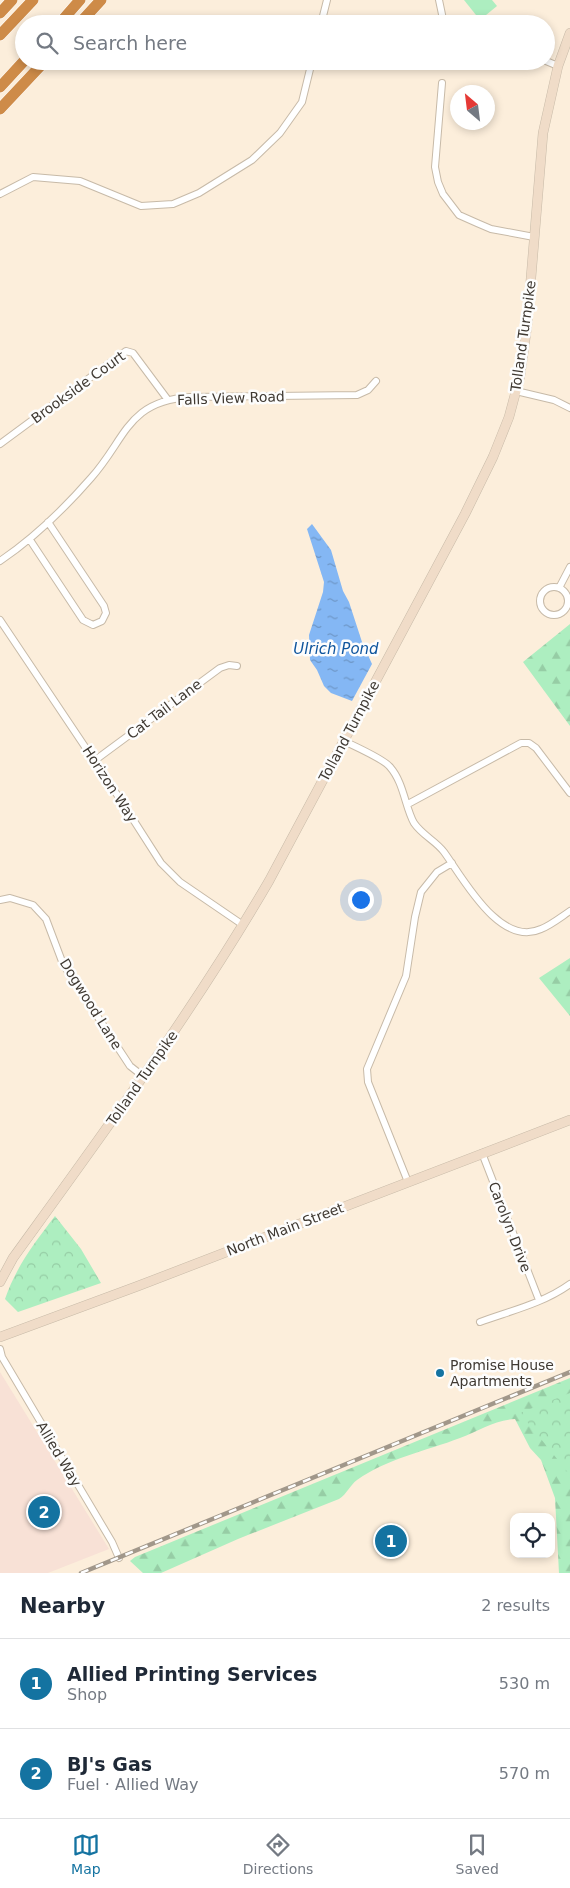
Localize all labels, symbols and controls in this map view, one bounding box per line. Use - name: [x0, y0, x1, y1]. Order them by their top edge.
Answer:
- search box: [15, 15, 555, 70]
- icon: search: [33, 29, 61, 57]
- text: Search here: [73, 32, 187, 54]
- north arrow: [450, 85, 495, 130]
- street label: Tolland Turnpike: [507, 279, 539, 394]
- street label: Brookside Court: [28, 347, 128, 426]
- street label: Falls View Road: [177, 388, 285, 408]
- water label: Ulrich Pond: [293, 640, 379, 658]
- street label: Cat Tail Lane: [124, 676, 204, 742]
- street label: Tolland Turnpike: [315, 678, 382, 785]
- street label: Horizon Way: [79, 743, 141, 825]
- your location: [348, 887, 374, 913]
- street label: Dogwood Lane: [57, 956, 125, 1052]
- street label: Tolland Turnpike: [103, 1028, 181, 1129]
- street label: Carolyn Drive: [485, 1180, 535, 1274]
- street label: North Main Street: [224, 1199, 346, 1259]
- place label: Promise House Apartments: [450, 1357, 554, 1389]
- marker: Promise House Apartments: [434, 1367, 446, 1379]
- street label: Allied Way: [33, 1419, 85, 1489]
- pin: 2: [28, 1493, 60, 1531]
- map controls: [510, 1513, 555, 1558]
- button: locate: [510, 1513, 555, 1558]
- pin: 1: [375, 1522, 407, 1560]
- text: Nearby: [20, 1594, 105, 1618]
- text: 2 results: [481, 1596, 550, 1615]
- text: Allied Printing Services: [67, 1663, 317, 1685]
- text: 1: [30, 1674, 42, 1693]
- text: 530 m: [499, 1674, 550, 1693]
- text: Shop: [67, 1685, 107, 1704]
- text: BJ's Gas: [67, 1753, 152, 1775]
- text: 2: [30, 1764, 42, 1783]
- text: 570 m: [499, 1764, 550, 1783]
- text: Fuel · Allied Way: [67, 1775, 198, 1794]
- tab: Map: [71, 1831, 101, 1877]
- tab: Directions: [243, 1831, 313, 1877]
- tab: Saved: [456, 1831, 499, 1877]

